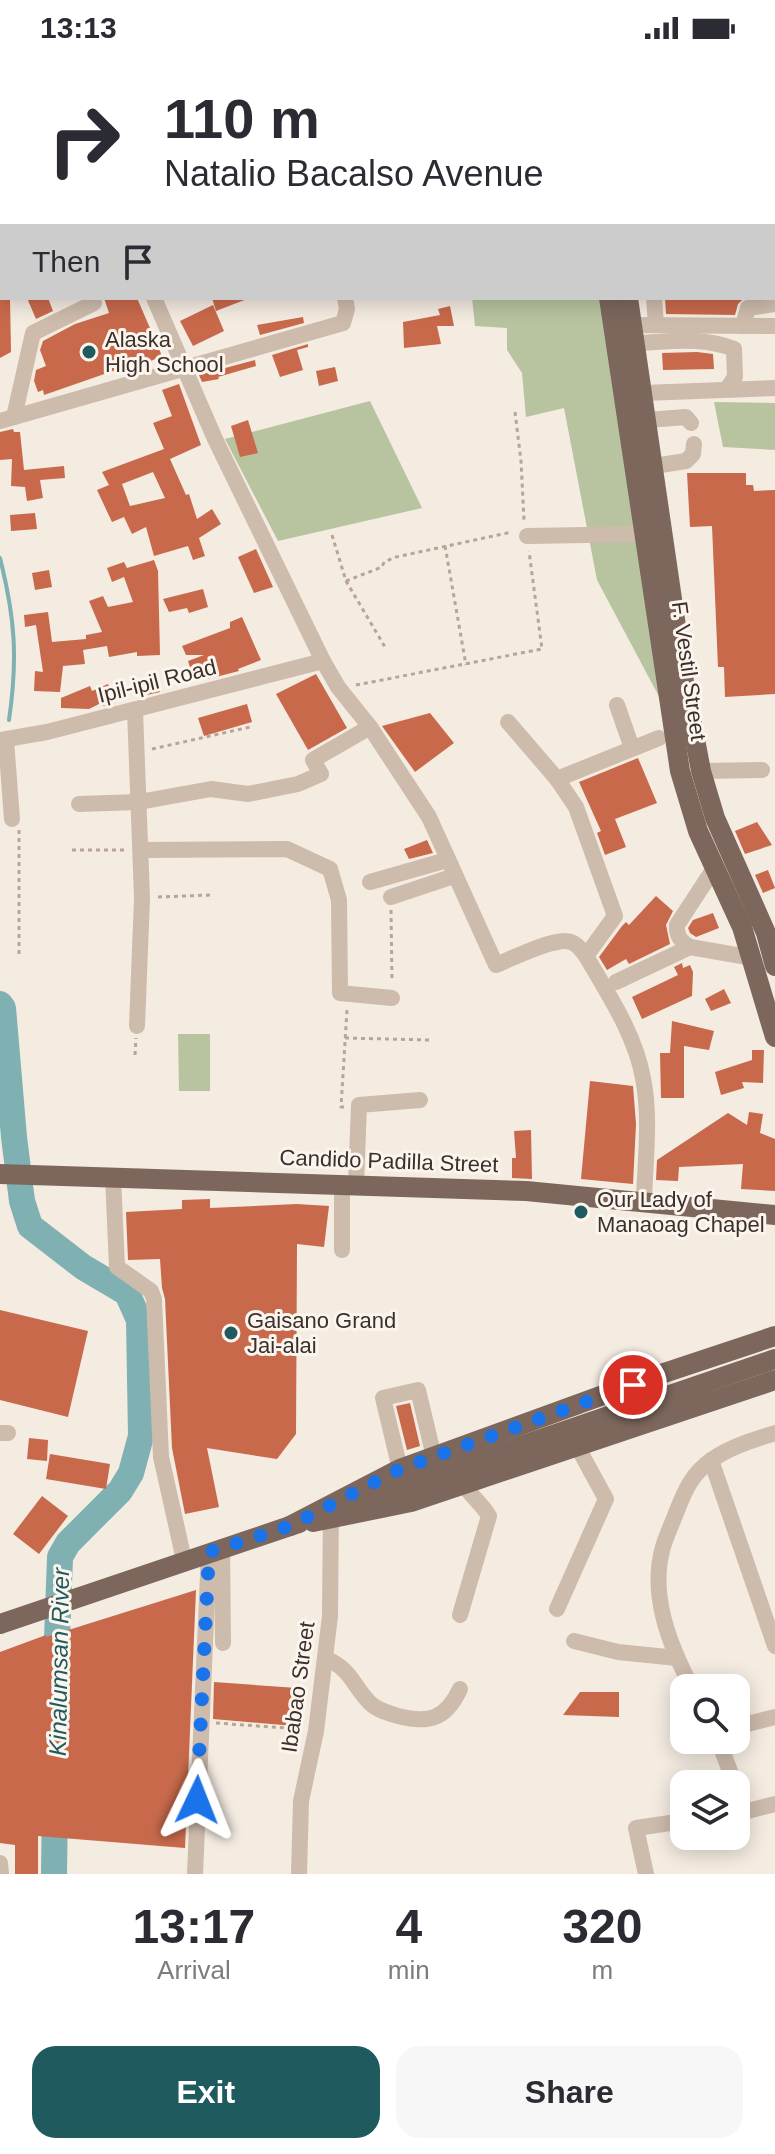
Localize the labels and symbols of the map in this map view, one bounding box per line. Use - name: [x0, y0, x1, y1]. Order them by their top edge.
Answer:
- place label: Alaska High School: [105, 327, 224, 377]
- marker: Alaska High School: [80, 343, 98, 361]
- street label: F. Vestil Street: [667, 600, 711, 742]
- street label: Ipil-ipil Road: [95, 654, 219, 708]
- street label: Candido Padilla Street: [279, 1145, 499, 1177]
- place label: Our Lady of Manaoag Chapel: [597, 1187, 765, 1237]
- marker: Our Lady of Manaoag Chapel: [572, 1203, 590, 1221]
- place label: Gaisano Grand Jai-alai: [247, 1308, 396, 1358]
- marker: Gaisano Grand Jai-alai: [222, 1324, 240, 1342]
- pin: [599, 1351, 667, 1419]
- water label: Kinalumsan River: [44, 1567, 74, 1756]
- street label: Ibabao Street: [276, 1620, 320, 1754]
- position arrow: [155, 1758, 239, 1842]

